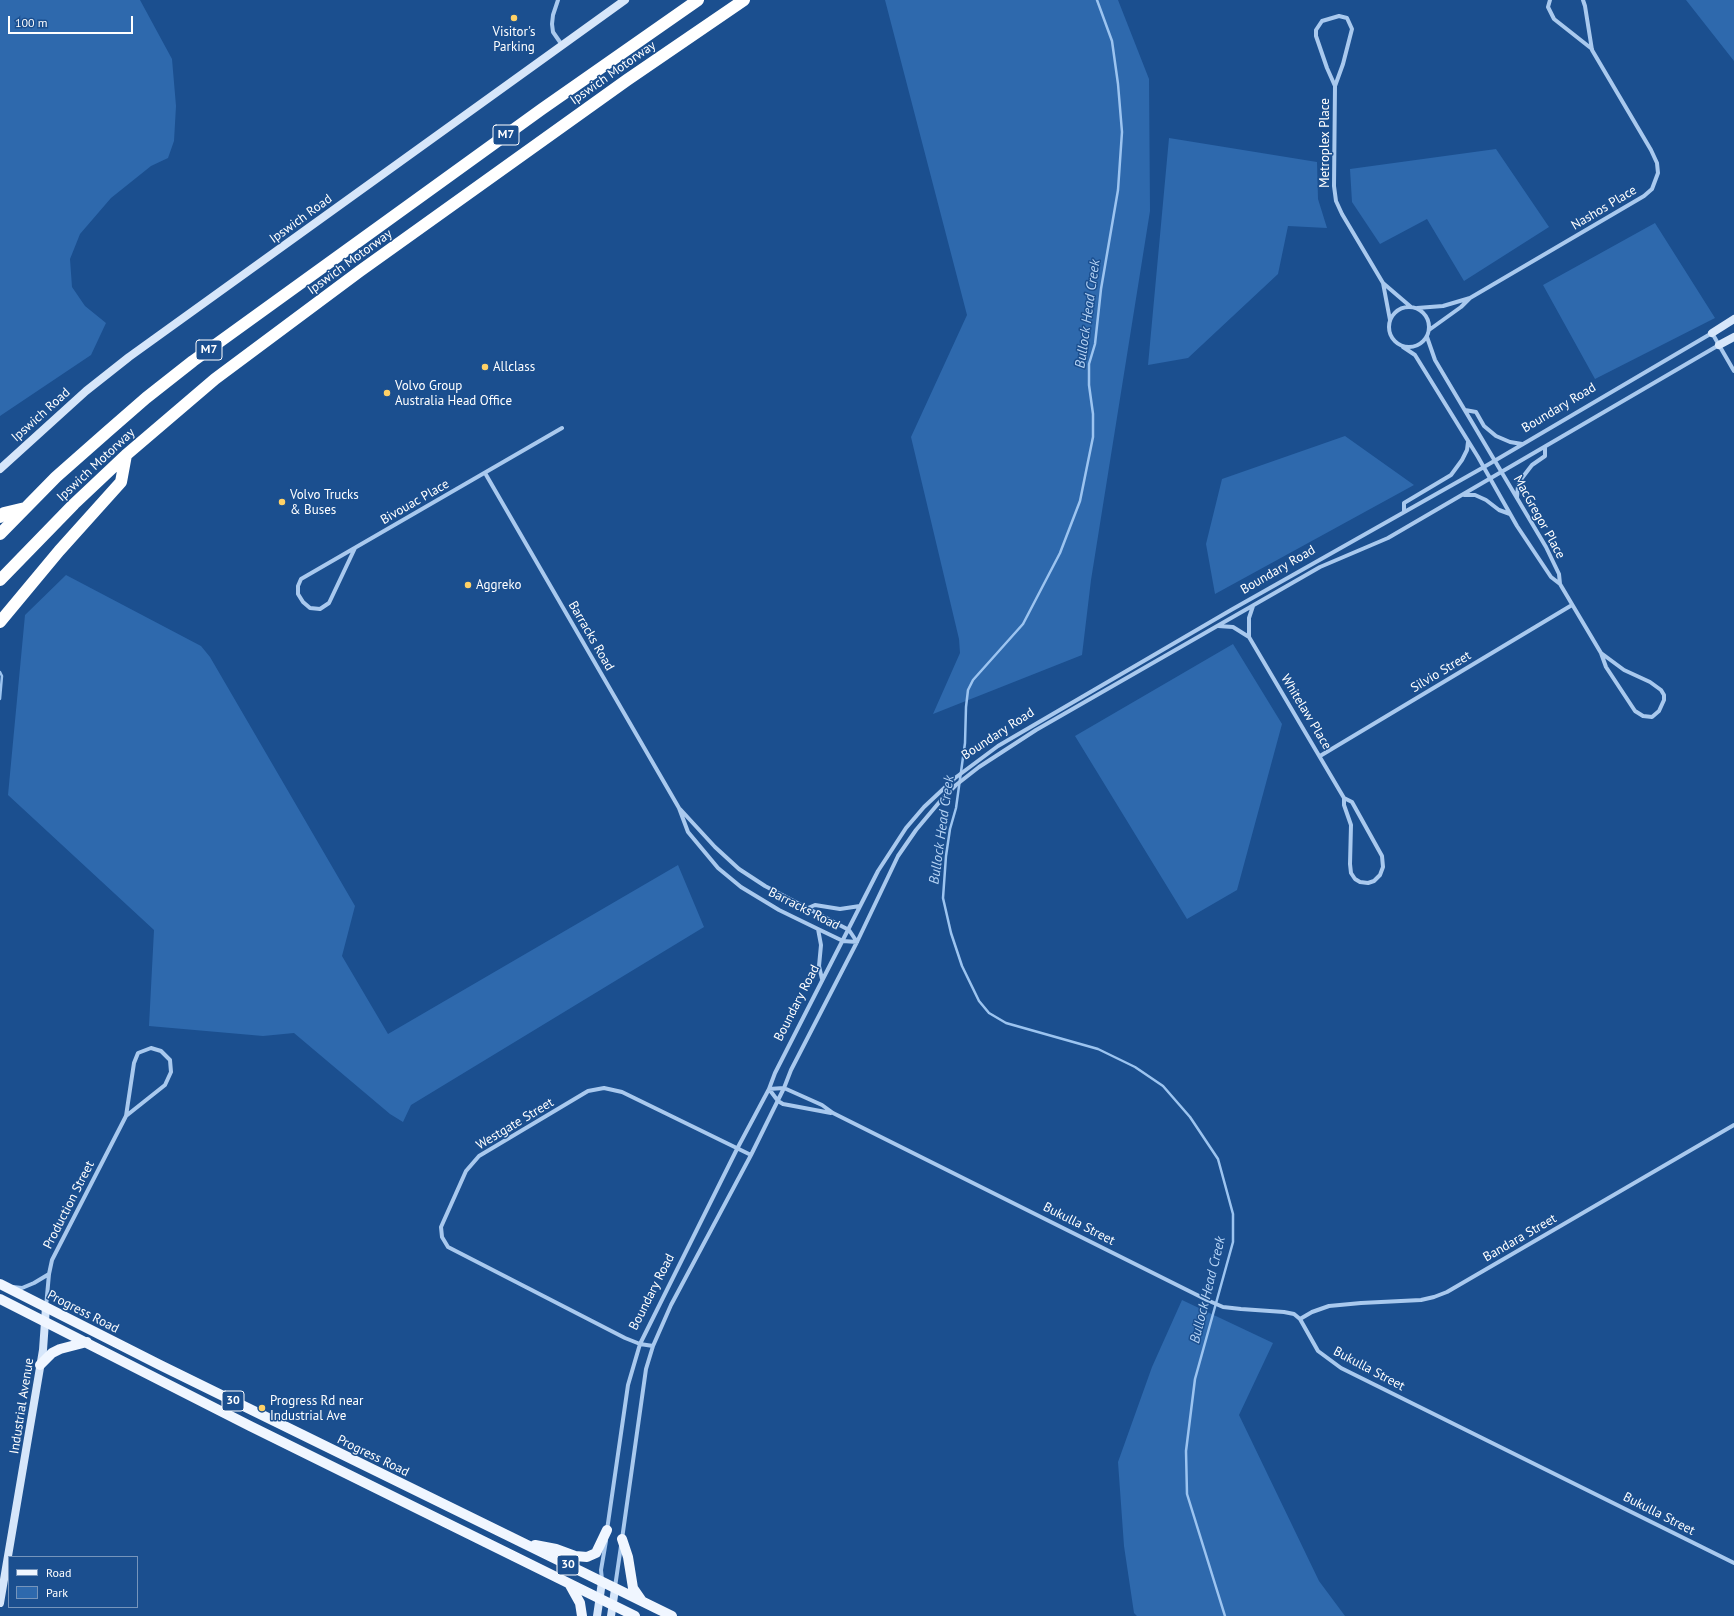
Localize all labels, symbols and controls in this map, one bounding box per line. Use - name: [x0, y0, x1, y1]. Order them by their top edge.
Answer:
- scale bar: [10, 8, 135, 34]
- marker: Visitor's Parking: [509, 13, 519, 23]
- text: 100 m: [15, 15, 48, 30]
- place label: Visitor's Parking: [493, 24, 535, 55]
- street label: Ipswich Motorway: [567, 38, 659, 108]
- street label: Metroplex Place: [1317, 98, 1333, 188]
- road number: M7: [493, 125, 519, 145]
- street label: Nashos Place: [1569, 182, 1639, 234]
- street label: Ipswich Road: [267, 191, 335, 247]
- street label: Ipswich Motorway: [305, 226, 395, 298]
- water label: Bullock Head Creek: [1072, 259, 1104, 369]
- road number: M7: [196, 340, 222, 360]
- place label: Allclass: [493, 359, 535, 375]
- marker: Allclass: [480, 362, 490, 372]
- place label: Volvo Group Australia Head Office: [395, 378, 512, 409]
- street label: Boundary Road: [1519, 380, 1599, 436]
- street label: Ipswich Road: [9, 385, 73, 445]
- marker: Volvo Group Australia Head Office: [382, 388, 392, 398]
- street label: Ipswich Motorway: [54, 425, 138, 505]
- street label: MacGregor Place: [1510, 473, 1568, 561]
- street label: Bivouac Place: [378, 476, 452, 528]
- place label: Volvo Trucks & Buses: [290, 487, 359, 518]
- marker: Volvo Trucks & Buses: [277, 497, 287, 507]
- street label: Boundary Road: [1238, 542, 1318, 598]
- place label: Aggreko: [476, 577, 521, 593]
- marker: Aggreko: [463, 580, 473, 590]
- street label: Barracks Road: [565, 598, 617, 674]
- street label: Silvio Street: [1408, 648, 1474, 696]
- street label: Whitelaw Place: [1277, 671, 1335, 753]
- street label: Boundary Road: [959, 705, 1037, 763]
- water label: Bullock Head Creek: [926, 775, 958, 885]
- street label: Barracks Road: [766, 884, 842, 934]
- street label: Boundary Road: [771, 962, 823, 1044]
- street label: Westgate Street: [473, 1095, 557, 1153]
- street label: Production Street: [40, 1158, 98, 1252]
- street label: Bukulla Street: [1040, 1199, 1118, 1249]
- street label: Bandara Street: [1481, 1211, 1559, 1265]
- water label: Bullock Head Creek: [1187, 1235, 1229, 1345]
- street label: Boundary Road: [626, 1251, 678, 1333]
- street label: Progress Road: [45, 1287, 121, 1337]
- street label: Bukulla Street: [1331, 1344, 1407, 1394]
- street label: Industrial Avenue: [7, 1357, 37, 1455]
- road number: 30: [222, 1391, 244, 1411]
- place label: Progress Rd near Industrial Ave: [270, 1393, 363, 1424]
- marker: Progress Rd near Industrial Ave: [257, 1403, 267, 1413]
- street label: Progress Road: [334, 1432, 412, 1480]
- street label: Bukulla Street: [1620, 1489, 1698, 1539]
- road number: 30: [557, 1555, 579, 1575]
- legend: [8, 1556, 138, 1608]
- text: Road: [46, 1565, 71, 1580]
- text: Park: [46, 1585, 68, 1600]

